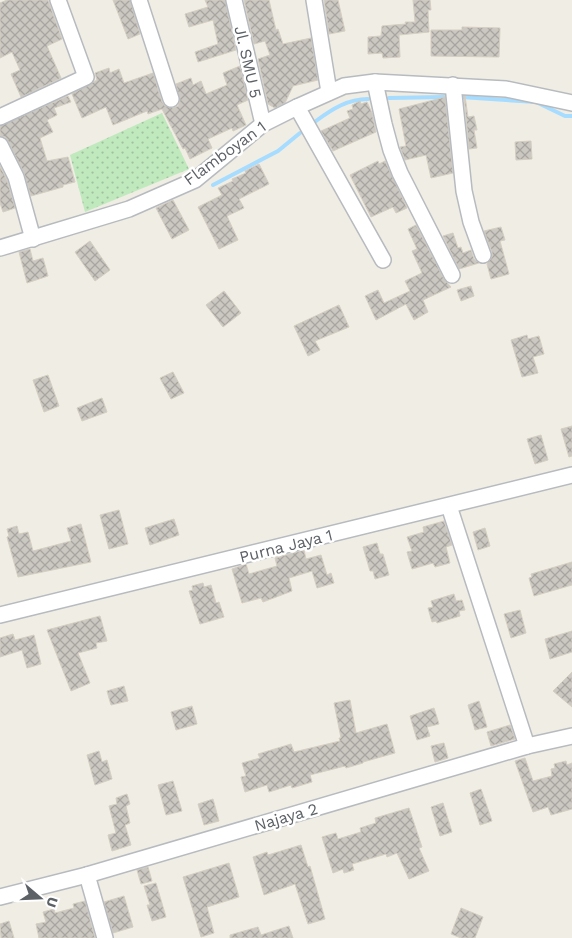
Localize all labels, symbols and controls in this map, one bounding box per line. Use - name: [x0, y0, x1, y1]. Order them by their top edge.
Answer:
- street label: Jl. SMU 5: [230, 24, 266, 100]
- street label: Flamboyan 1: [180, 117, 270, 189]
- street label: Purna Jaya 1: [237, 525, 335, 567]
- street label: Najaya 2: [252, 799, 320, 835]
- north arrow: [15, 873, 65, 923]
- text: U: [43, 895, 61, 910]

